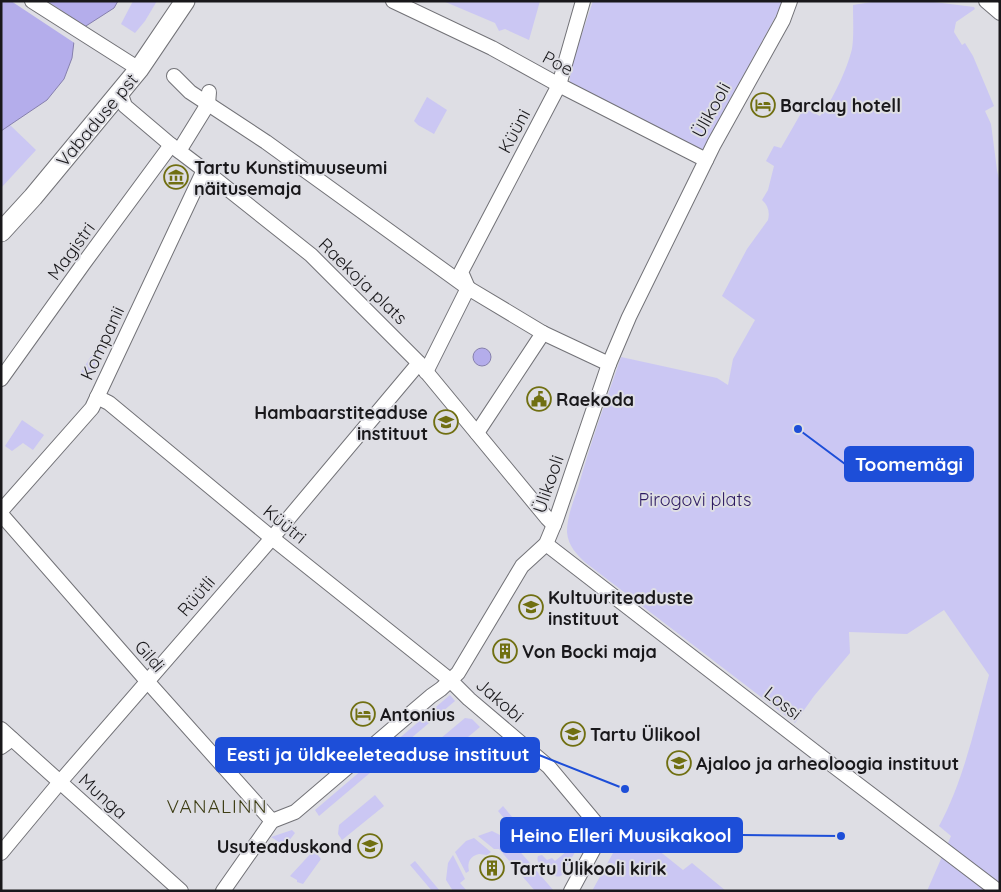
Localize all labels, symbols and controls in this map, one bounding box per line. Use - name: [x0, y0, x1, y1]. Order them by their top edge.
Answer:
- street label: Poe: [539, 45, 577, 81]
- street label: Vabaduse pst: [51, 69, 143, 171]
- street label: Ülikooli: [686, 78, 736, 142]
- hotel icon: Barclay hotell: [750, 92, 776, 118]
- place label: Barclay hotell: [780, 94, 901, 117]
- street label: Küüni: [493, 105, 535, 157]
- place label: Tartu Kunstimuuseumi näitusemaja: [194, 156, 387, 200]
- museum icon: Tartu Kunstimuuseumi näitusemaja: [163, 164, 189, 190]
- street label: Magistri: [42, 217, 100, 285]
- street label: Raekoja plats: [314, 233, 412, 329]
- street label: Kompanii: [75, 302, 129, 384]
- public building icon: Raekoda: [526, 386, 552, 412]
- place label: Raekoda: [556, 388, 634, 411]
- place label: Hambaarstiteaduse instituut: [254, 401, 428, 445]
- school or university icon: Hambaarstiteaduse instituut: [433, 409, 459, 435]
- callout: Toomemägi: [845, 447, 973, 481]
- street label: Ülikooli: [527, 452, 569, 516]
- text: Toomemägi: [855, 452, 963, 476]
- park label: Pirogovi plats: [639, 488, 751, 511]
- street label: Küütri: [259, 500, 311, 548]
- street label: Rüütli: [172, 571, 220, 621]
- place label: Kultuuriteaduste instituut: [548, 586, 694, 630]
- school or university icon: Kultuuriteaduste instituut: [518, 594, 544, 620]
- street label: Gildi: [130, 635, 170, 677]
- building icon: Von Bocki maja: [492, 638, 518, 664]
- place label: Von Bocki maja: [522, 640, 657, 663]
- street label: Jakobi: [471, 673, 529, 727]
- street label: Lossi: [760, 681, 806, 725]
- hotel icon: Antonius: [350, 701, 376, 727]
- place label: Antonius: [380, 703, 455, 726]
- school or university icon: Tartu Ülikool: [560, 721, 586, 747]
- place label: Tartu Ülikool: [590, 723, 701, 746]
- callout: Eesti ja üldkeeleteaduse instituut: [216, 738, 539, 772]
- text: Eesti ja üldkeeleteaduse instituut: [226, 742, 530, 766]
- school or university icon: Ajaloo ja arheoloogia instituut: [666, 750, 692, 776]
- place label: Ajaloo ja arheoloogia instituut: [696, 752, 959, 775]
- street label: Munga: [74, 768, 132, 824]
- district label: VANALINN: [167, 794, 267, 818]
- callout: Heino Elleri Muusikakool: [501, 818, 742, 852]
- text: Heino Elleri Muusikakool: [510, 823, 732, 847]
- school or university icon: Usuteaduskond: [357, 833, 383, 859]
- place label: Usuteaduskond: [217, 835, 352, 858]
- building icon: Tartu Ülikooli kirik: [479, 855, 505, 881]
- place label: Tartu Ülikooli kirik: [510, 857, 667, 880]

